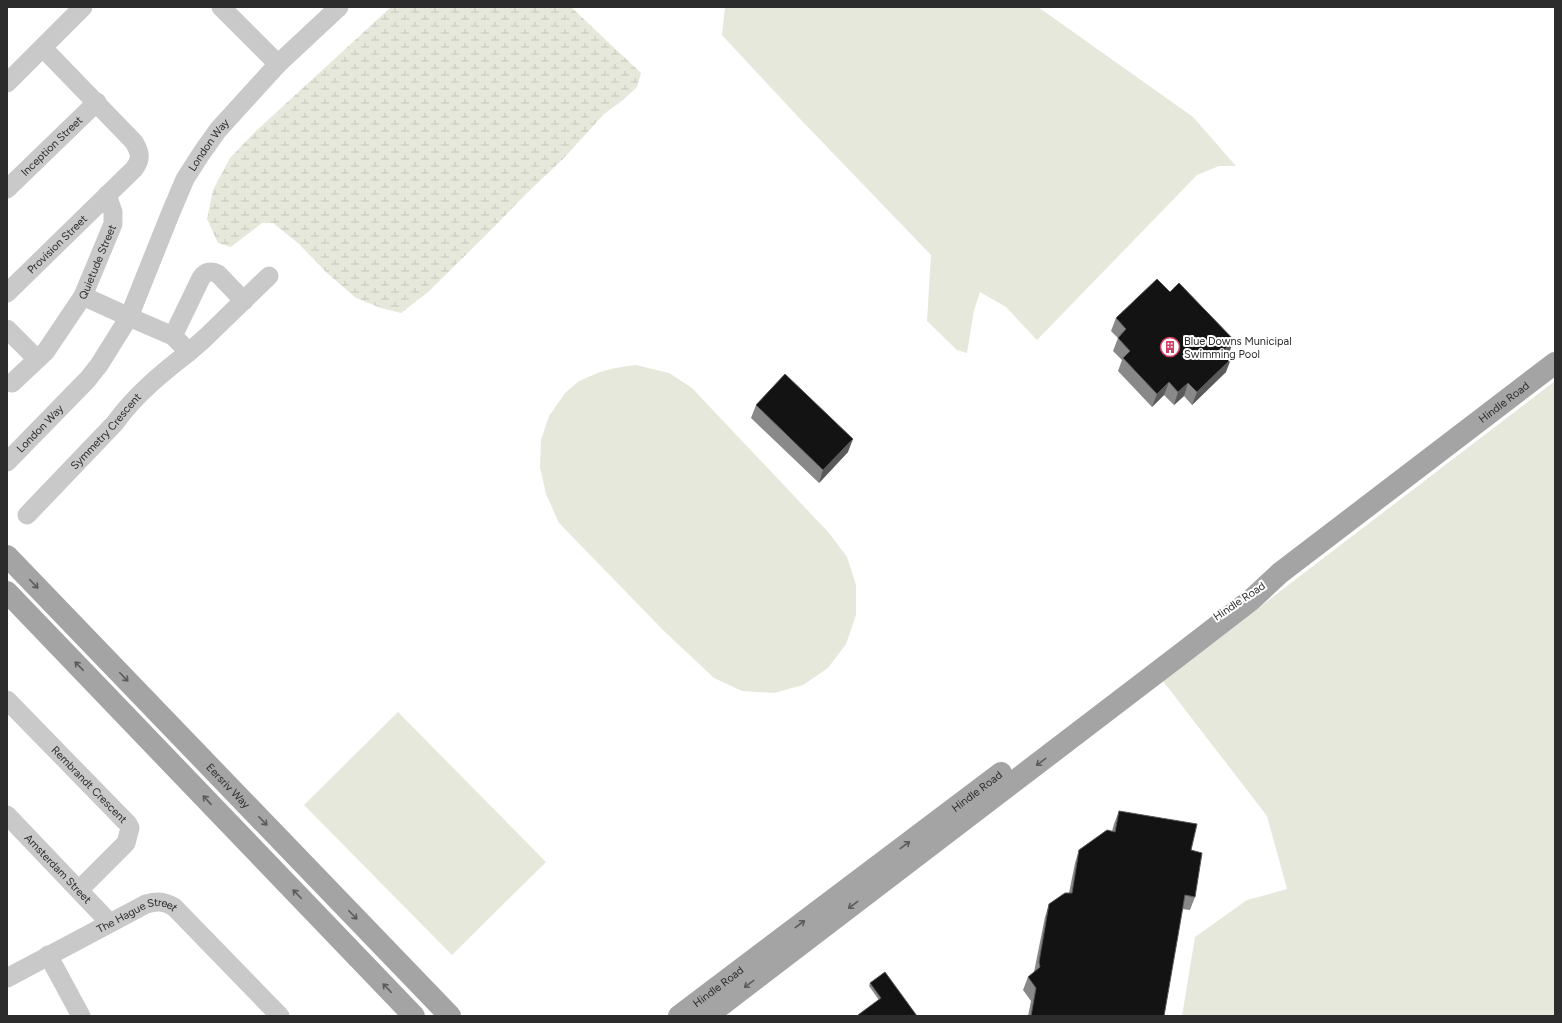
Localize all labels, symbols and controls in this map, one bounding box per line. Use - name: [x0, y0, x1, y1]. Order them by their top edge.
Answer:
- street label: Inception Street: [18, 114, 85, 179]
- street label: London Way: [186, 116, 232, 174]
- street label: Provision Street: [25, 212, 90, 276]
- street label: Quietude Street: [76, 223, 119, 301]
- place label: Blue Downs Municipal Swimming Pool: [1184, 335, 1292, 361]
- building icon: Blue Downs Municipal Swimming Pool: [1159, 336, 1181, 358]
- street label: Hindle Road: [1476, 379, 1532, 426]
- street label: Symmetry Crescent: [68, 391, 144, 472]
- street label: London Way: [14, 402, 66, 455]
- one-way arrow: [29, 579, 39, 589]
- street label: Hindle Road: [1211, 579, 1268, 624]
- one-way arrow: [74, 661, 83, 671]
- one-way arrow: [119, 672, 129, 682]
- street label: Rembrandt Crescent: [49, 744, 130, 826]
- one-way arrow: [1035, 757, 1046, 766]
- street label: Eersriv Way: [203, 761, 253, 812]
- street label: Hindle Road: [949, 768, 1005, 815]
- one-way arrow: [202, 795, 212, 805]
- one-way arrow: [258, 816, 267, 826]
- street label: Amsterdam Street: [22, 832, 94, 906]
- one-way arrow: [899, 841, 910, 850]
- one-way arrow: [292, 889, 302, 899]
- street label: The Hague Street: [95, 896, 180, 936]
- one-way arrow: [847, 901, 858, 910]
- one-way arrow: [348, 910, 358, 920]
- one-way arrow: [794, 920, 805, 929]
- street label: Hindle Road: [691, 964, 746, 1010]
- one-way arrow: [744, 980, 755, 989]
- one-way arrow: [382, 983, 392, 993]

